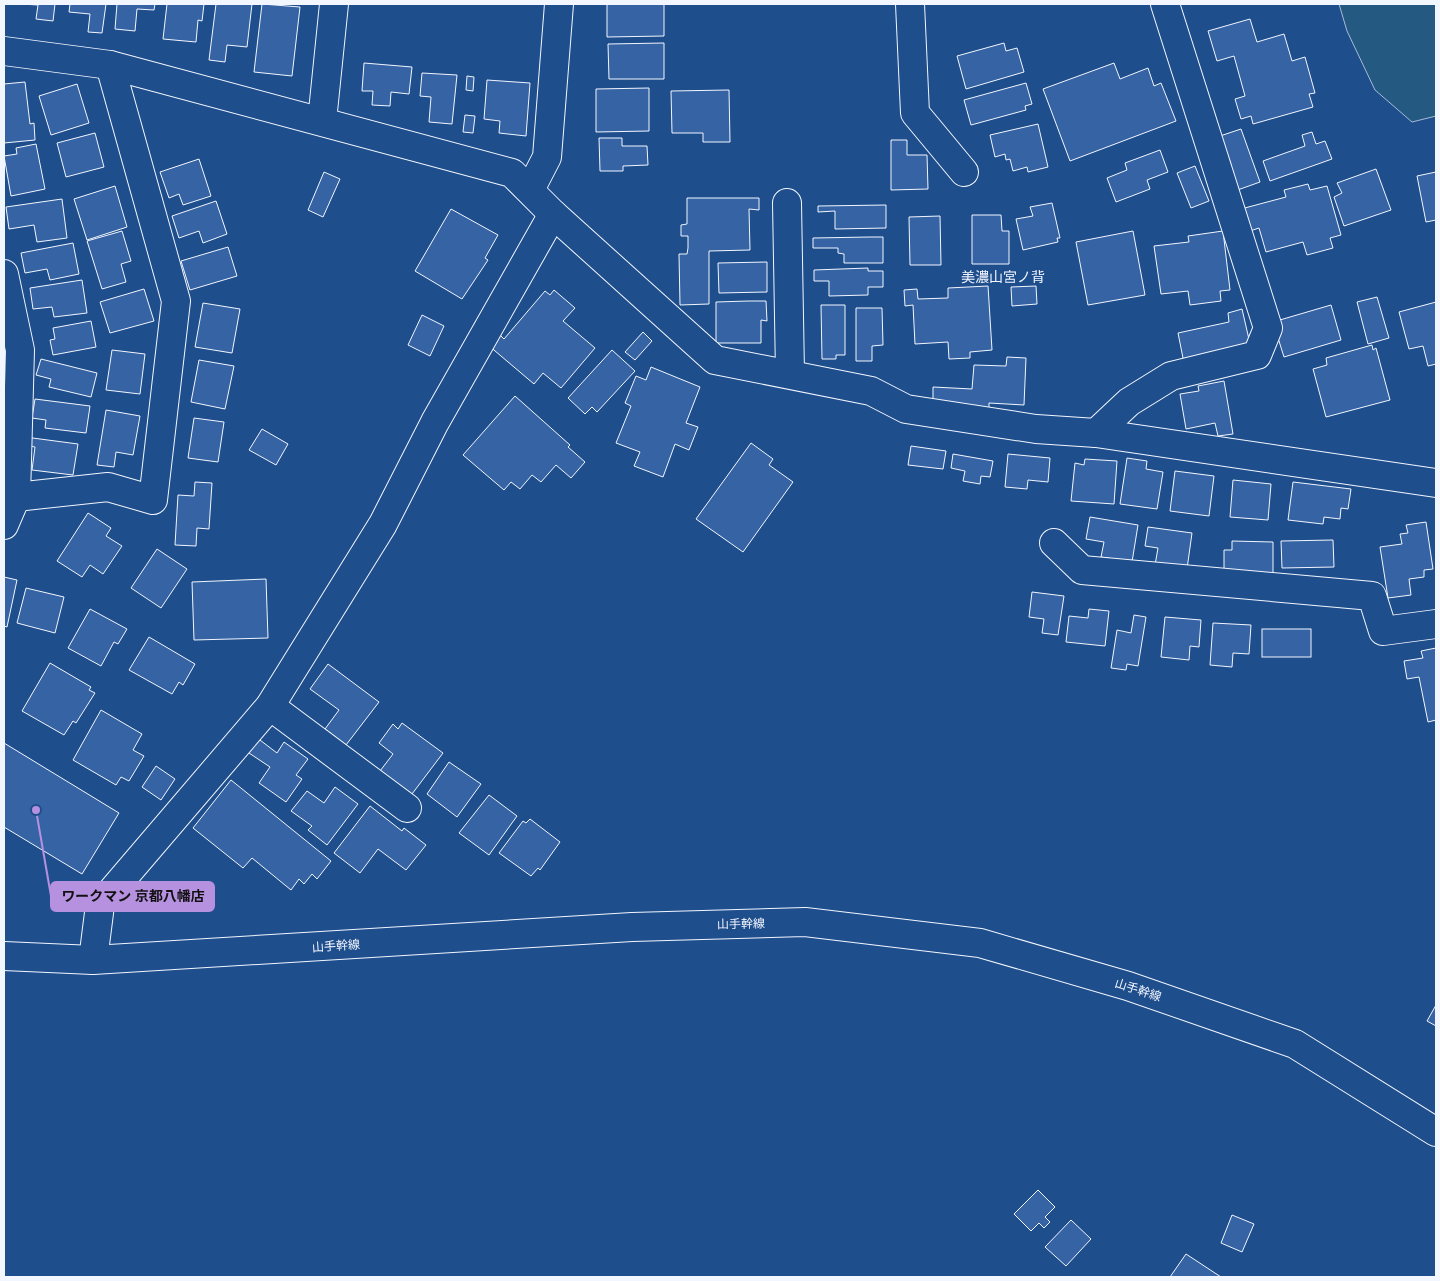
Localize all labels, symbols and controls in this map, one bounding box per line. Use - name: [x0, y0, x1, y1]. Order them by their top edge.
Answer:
- district label: 美濃山宮ノ背: [961, 268, 1045, 286]
- callout: ワークマン 京都八幡店: [51, 882, 214, 911]
- text: ワークマン 京都八幡店: [61, 887, 205, 905]
- street label: 山手幹線: [717, 916, 765, 932]
- street label: 山手幹線: [311, 936, 361, 956]
- street label: 山手幹線: [1113, 975, 1163, 1005]

